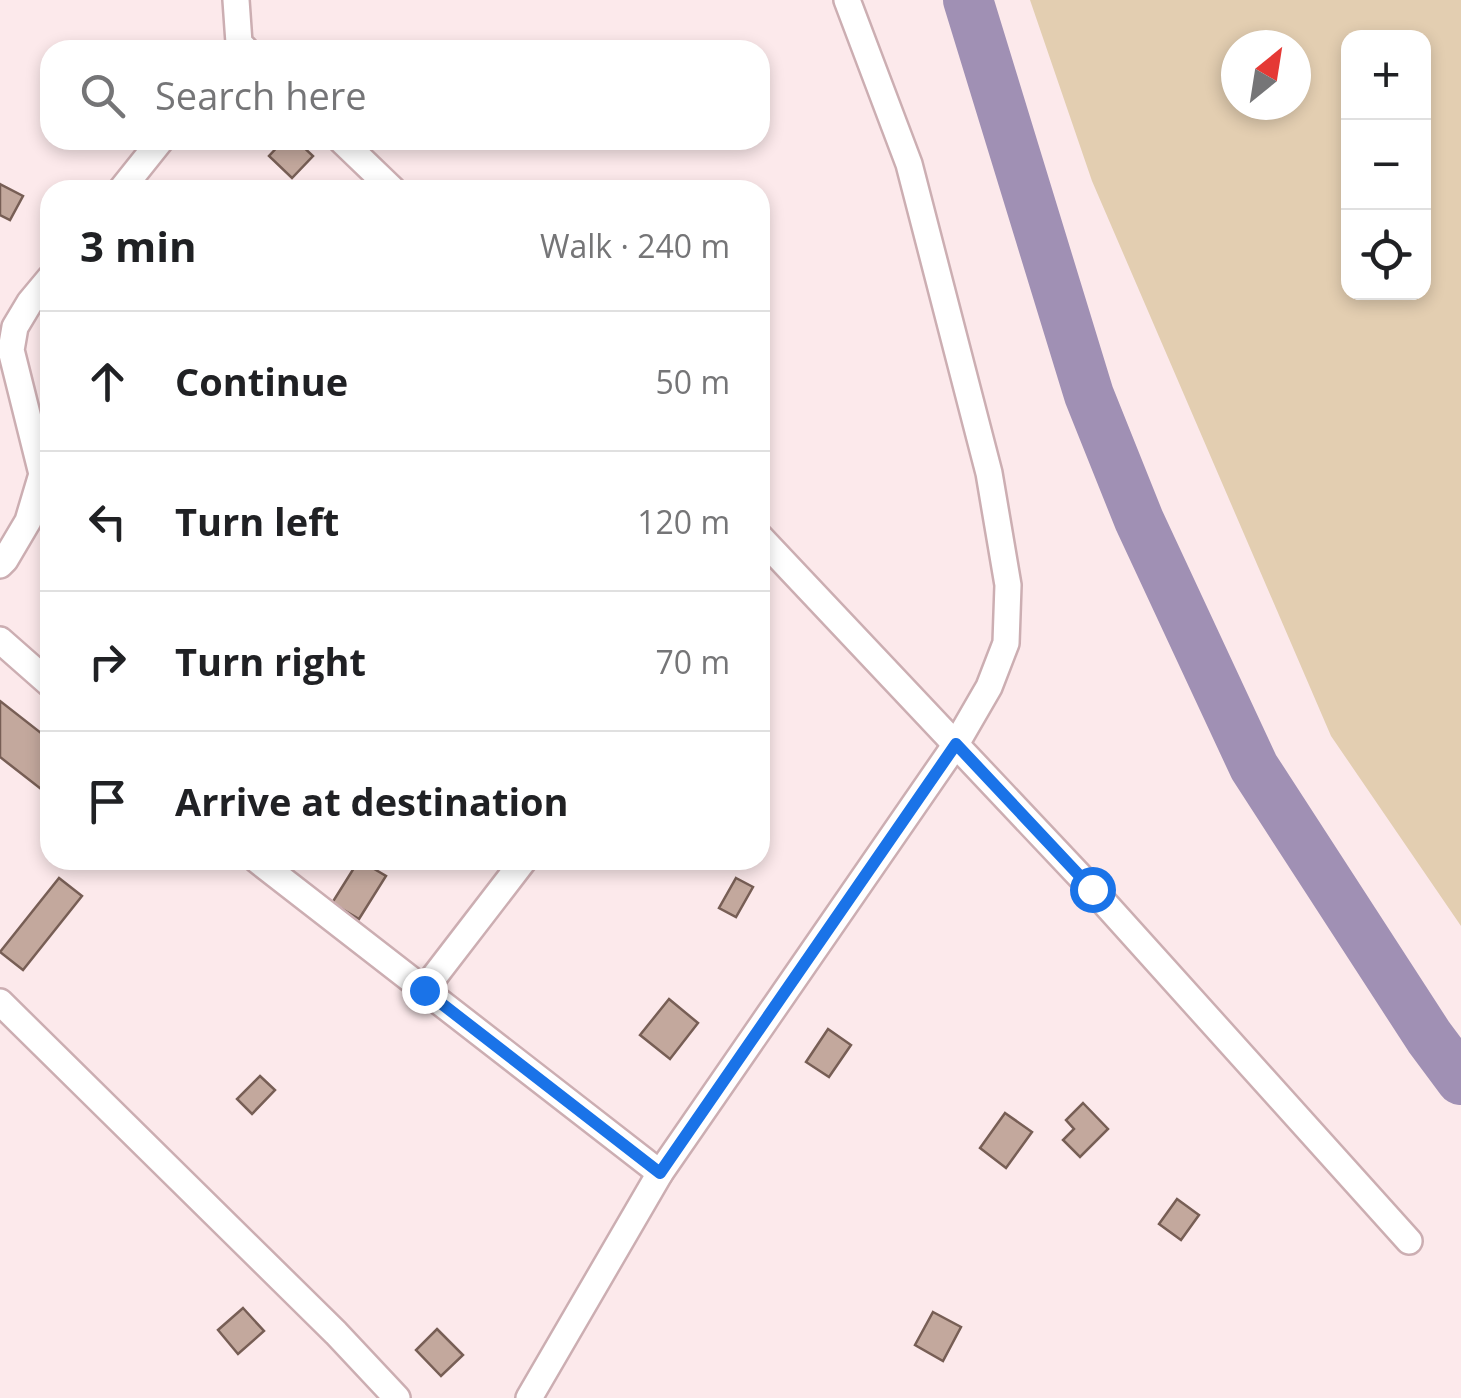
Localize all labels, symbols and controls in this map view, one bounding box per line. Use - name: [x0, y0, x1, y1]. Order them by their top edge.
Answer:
- north arrow: [1221, 30, 1311, 120]
- map controls: [1341, 30, 1431, 300]
- button: +: [1341, 30, 1431, 120]
- search box: [40, 40, 770, 150]
- icon: search: [75, 68, 130, 123]
- text: Search here: [155, 69, 367, 121]
- button: −: [1341, 120, 1431, 210]
- button: locate: [1341, 210, 1431, 300]
- text: 3 min: [80, 217, 197, 274]
- text: Walk · 240 m: [540, 224, 730, 267]
- icon: ahead: [80, 354, 135, 409]
- text: Continue: [175, 355, 348, 407]
- text: 50 m: [655, 360, 730, 403]
- icon: left: [80, 494, 135, 549]
- text: Turn left: [175, 495, 339, 547]
- text: 120 m: [637, 500, 730, 543]
- icon: right: [80, 634, 135, 689]
- text: Turn right: [175, 635, 366, 687]
- text: 70 m: [655, 640, 730, 683]
- icon: arrive: [80, 774, 135, 829]
- text: Arrive at destination: [175, 775, 569, 827]
- route start: [1070, 867, 1116, 913]
- route end: [402, 968, 448, 1014]

